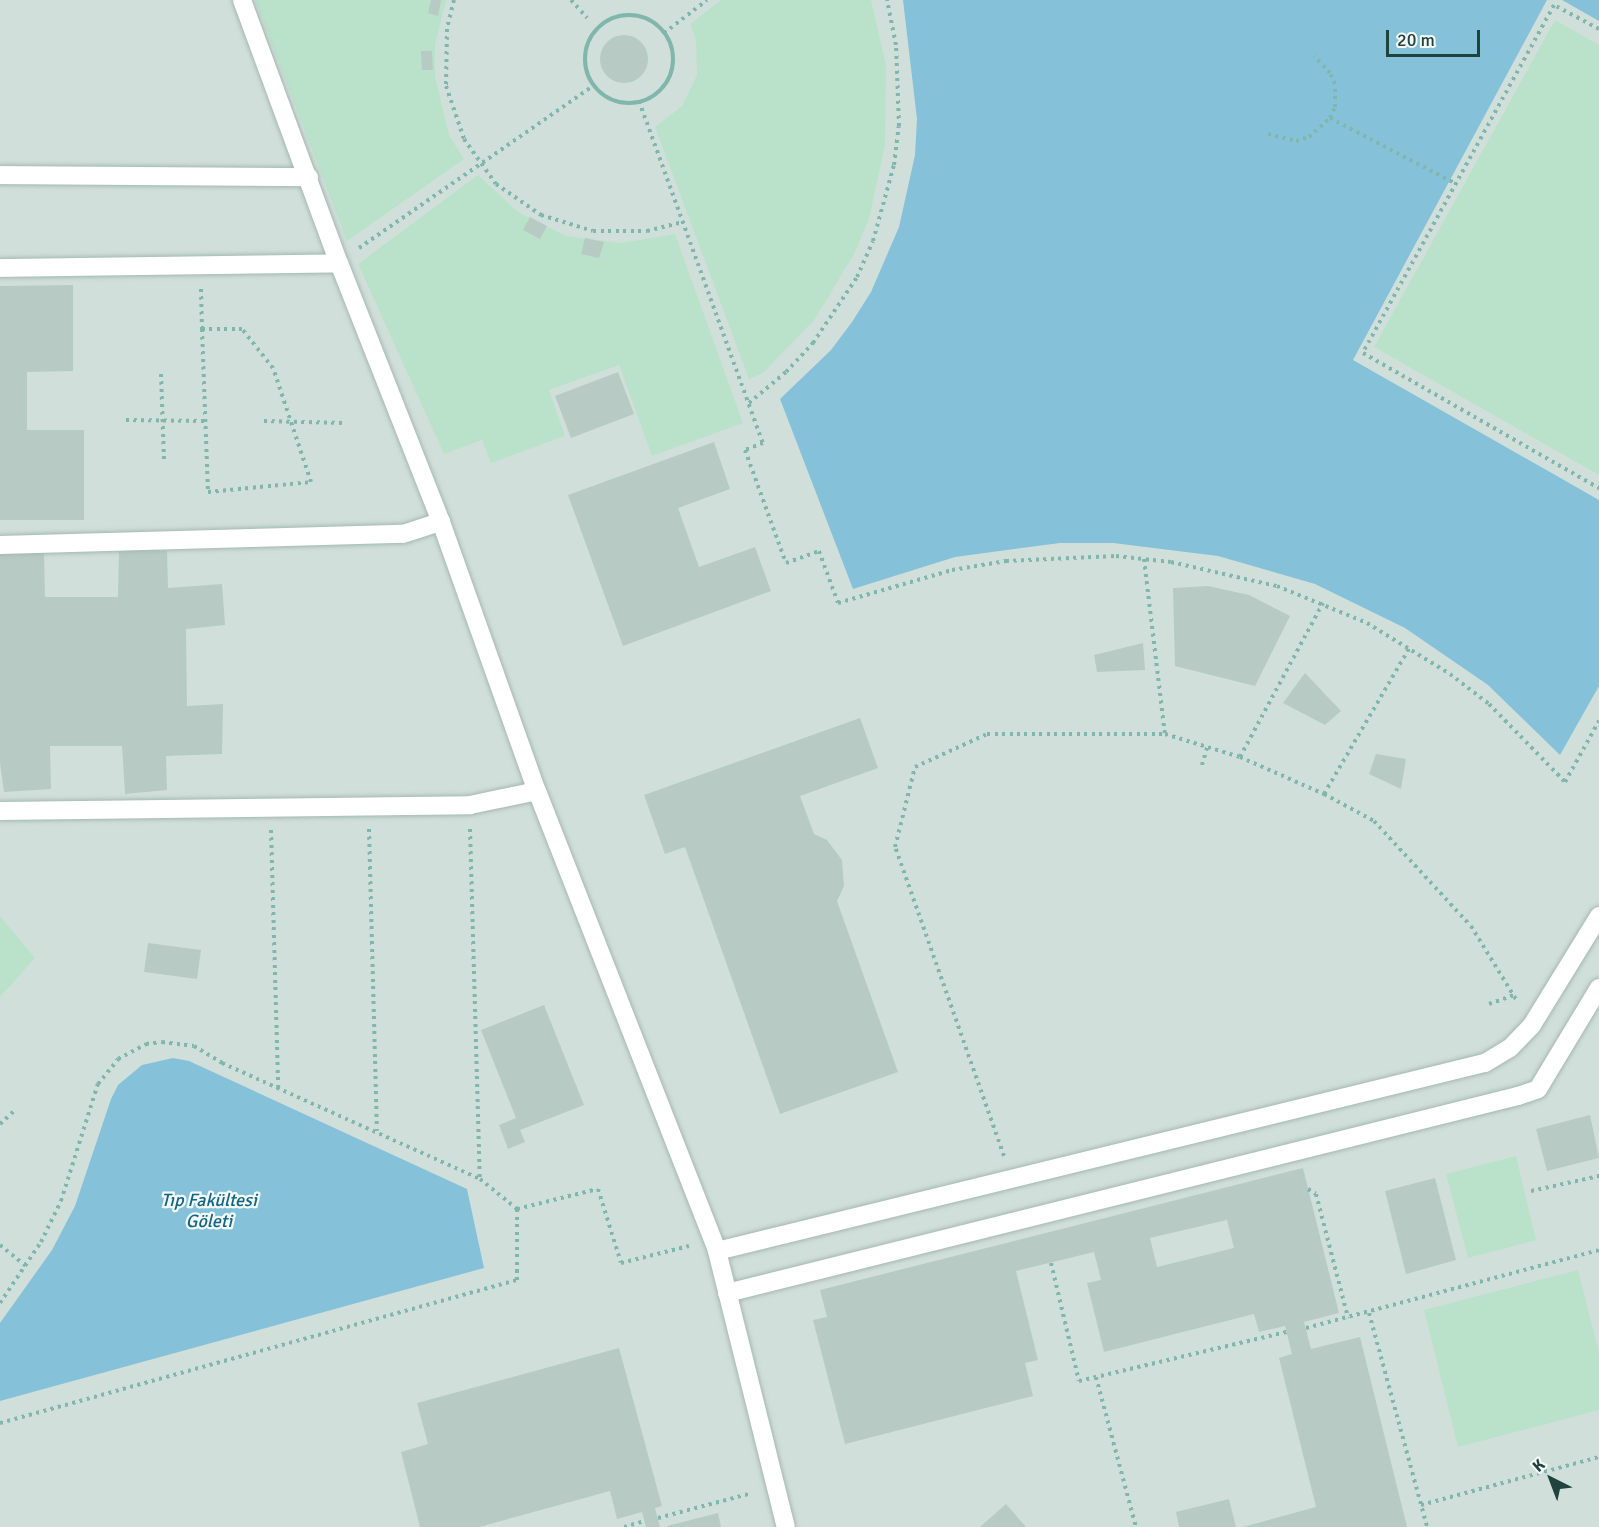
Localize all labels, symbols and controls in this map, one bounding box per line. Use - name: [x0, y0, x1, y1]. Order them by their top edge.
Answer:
- scale bar: [1389, 18, 1484, 56]
- text: 20 m: [1397, 29, 1435, 51]
- water label: Tıp Fakültesi Göleti: [161, 1190, 257, 1232]
- north arrow: [1521, 1449, 1581, 1509]
- text: K: [1529, 1455, 1549, 1476]

